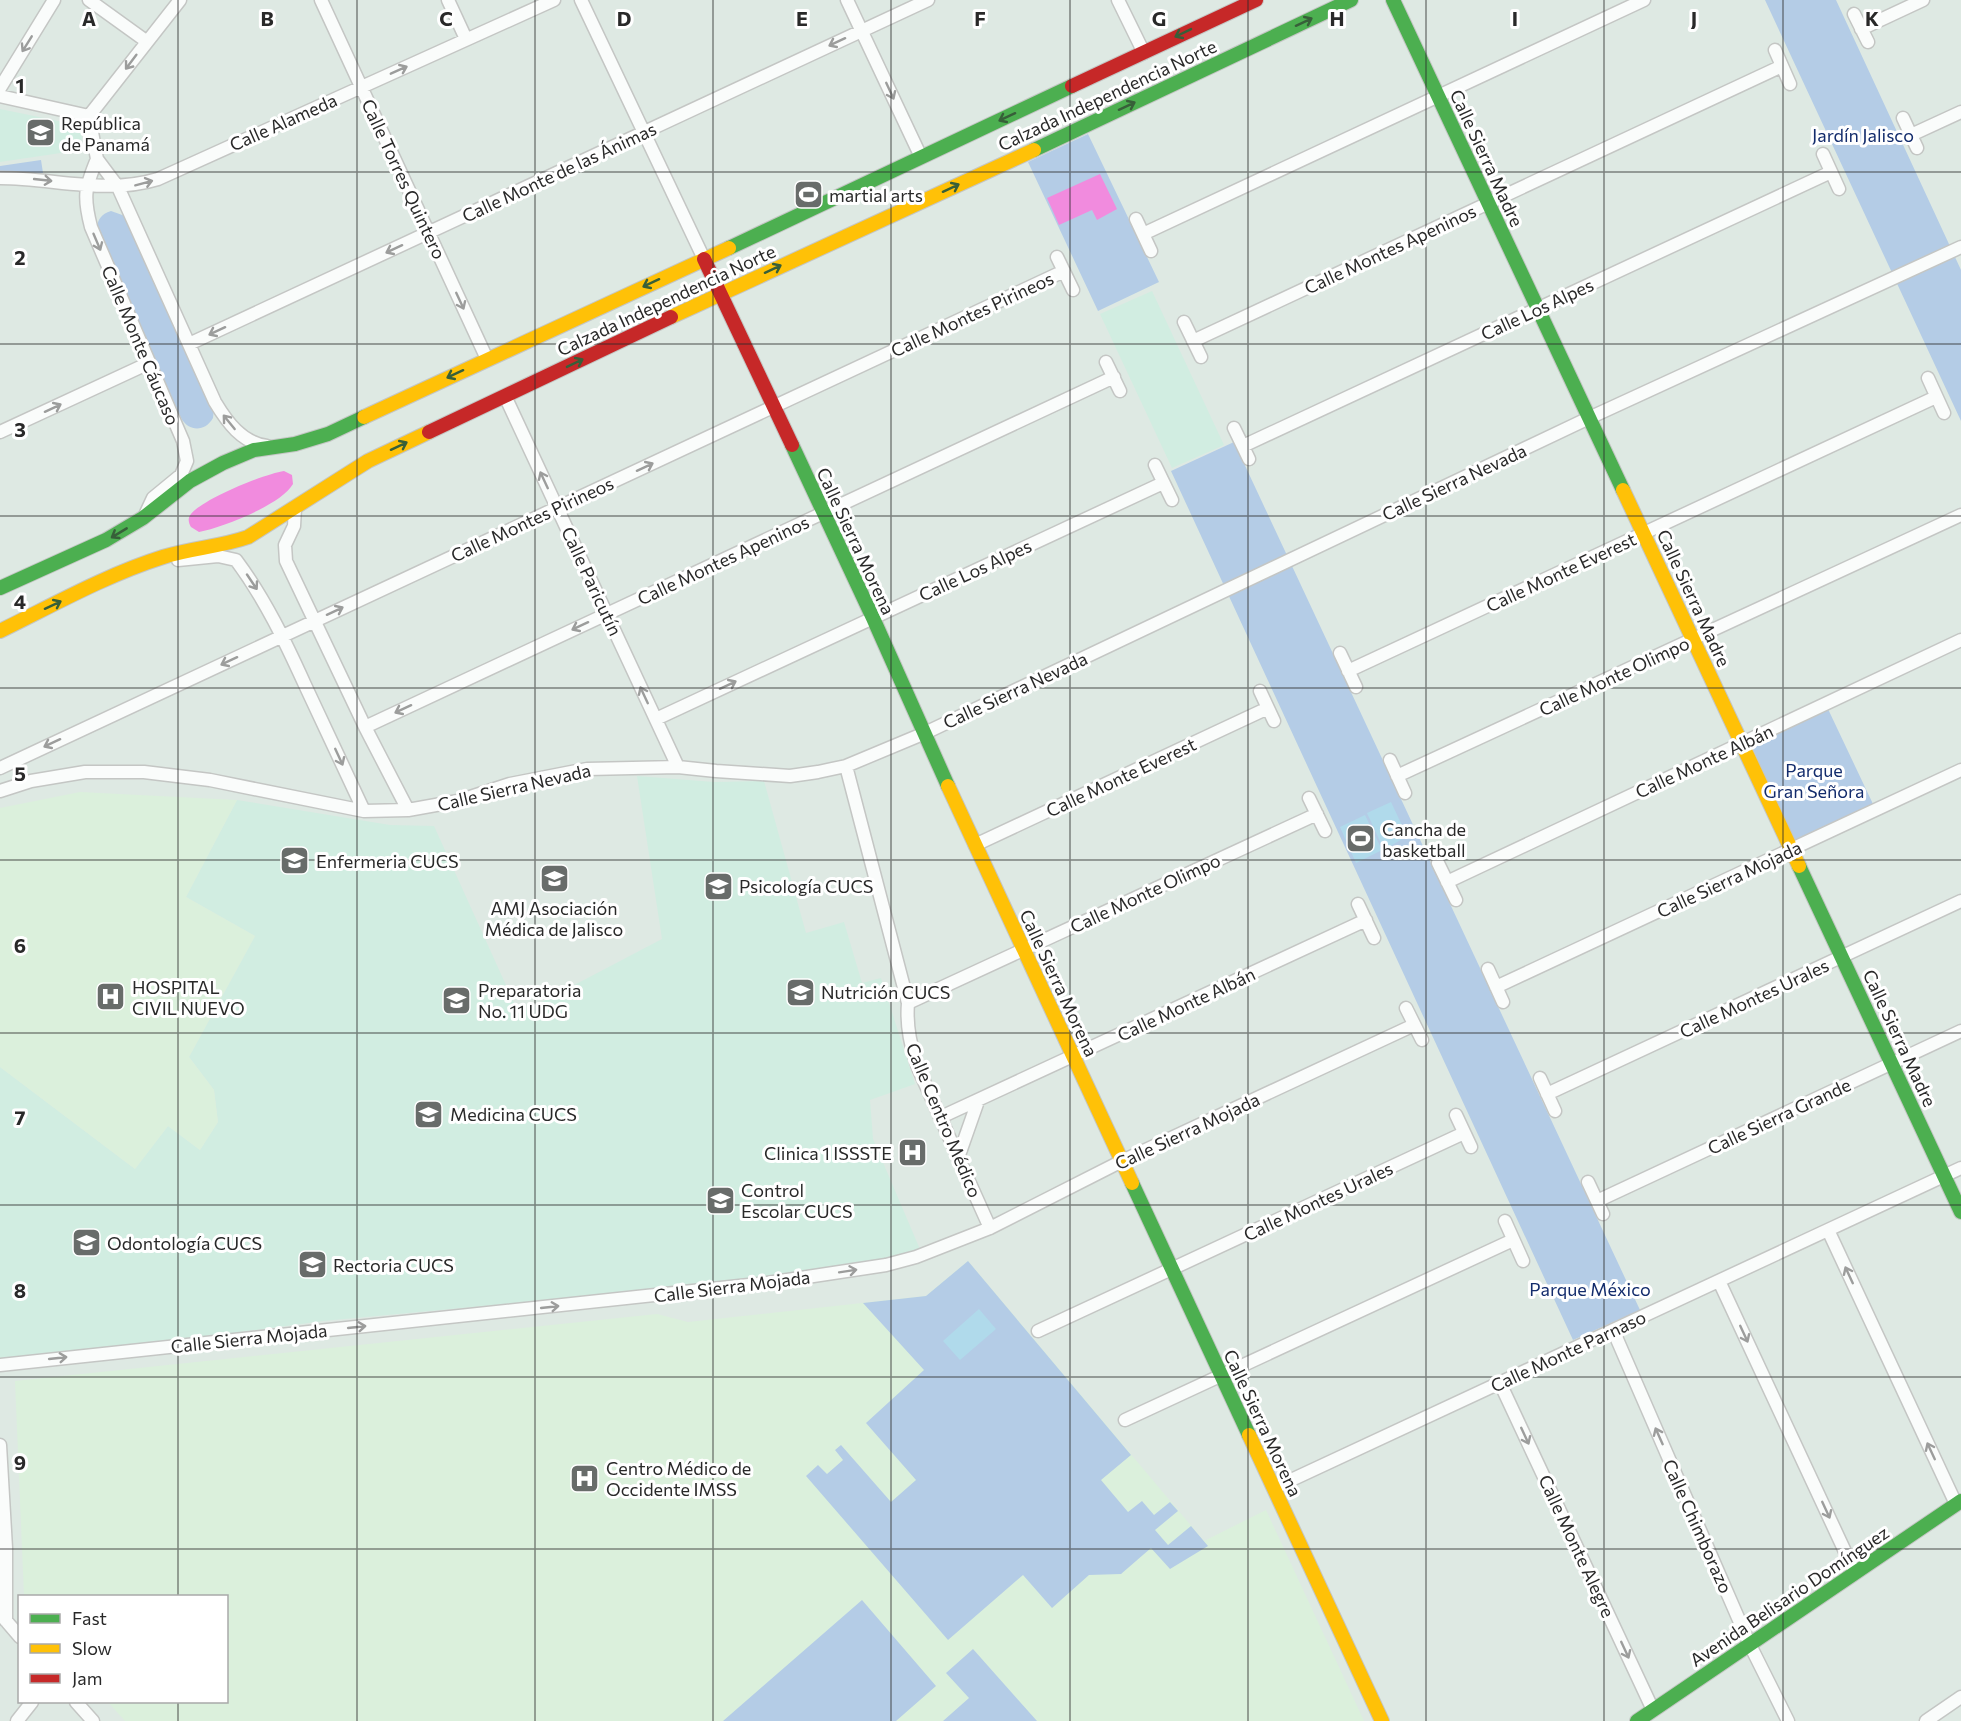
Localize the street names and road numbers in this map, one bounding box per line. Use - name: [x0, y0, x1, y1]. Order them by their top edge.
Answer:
- street label: Calzada Independencia Norte: [994, 35, 1220, 155]
- street label: Calle Sierra Madre: [1446, 86, 1528, 230]
- street label: Calle Alameda: [226, 89, 340, 155]
- street label: Calle Torres Quintero: [357, 95, 451, 263]
- street label: Calle Monte de las Ánimas: [458, 117, 660, 227]
- street label: Calle Montes Apeninos: [1301, 200, 1479, 298]
- street label: Calzada Independencia Norte: [553, 240, 779, 360]
- street label: Calle Monte Cáucaso: [97, 262, 185, 428]
- street label: Calle Montes Pirineos: [887, 267, 1057, 361]
- street label: Calle Los Alpes: [1477, 273, 1597, 345]
- street label: Calle Sierra Nevada: [1378, 439, 1530, 525]
- street label: Calle Sierra Morena: [812, 464, 900, 618]
- street label: Calle Montes Pirineos: [447, 472, 617, 566]
- street label: Calle Montes Apeninos: [634, 511, 812, 609]
- street label: Calle Paricutín: [557, 523, 627, 639]
- street label: Calle Sierra Madre: [1653, 526, 1735, 670]
- street label: Calle Monte Everest: [1482, 528, 1640, 616]
- street label: Calle Los Alpes: [915, 534, 1035, 606]
- street label: Calle Monte Olimpo: [1535, 632, 1693, 720]
- street label: Calle Sierra Nevada: [939, 647, 1091, 733]
- street label: Calle Monte Albán: [1632, 719, 1776, 803]
- street label: Calle Monte Everest: [1042, 733, 1200, 821]
- street label: Calle Sierra Nevada: [435, 759, 593, 815]
- street label: Calle Sierra Mojada: [1653, 836, 1805, 922]
- street label: Calle Monte Olimpo: [1066, 849, 1224, 937]
- street label: Calle Sierra Morena: [1015, 906, 1103, 1060]
- street label: Calle Montes Urales: [1676, 954, 1832, 1042]
- street label: Calle Monte Albán: [1114, 962, 1258, 1046]
- street label: Calle Sierra Madre: [1859, 966, 1941, 1110]
- street label: Calle Centro Médico: [901, 1039, 987, 1201]
- street label: Calle Sierra Grande: [1704, 1073, 1854, 1159]
- street label: Calle Sierra Mojada: [1111, 1088, 1263, 1174]
- street label: Calle Montes Urales: [1240, 1157, 1396, 1245]
- street label: Calle Sierra Mojada: [653, 1265, 811, 1307]
- street label: Calle Monte Parnaso: [1487, 1305, 1649, 1397]
- street label: Calle Sierra Mojada: [170, 1319, 328, 1357]
- street label: Calle Sierra Morena: [1219, 1346, 1307, 1500]
- street label: Calle Chimborazo: [1659, 1456, 1737, 1596]
- street label: Calle Monte Alegre: [1534, 1471, 1620, 1621]
- street label: Avenida Belisario Domínguez: [1685, 1521, 1893, 1671]

